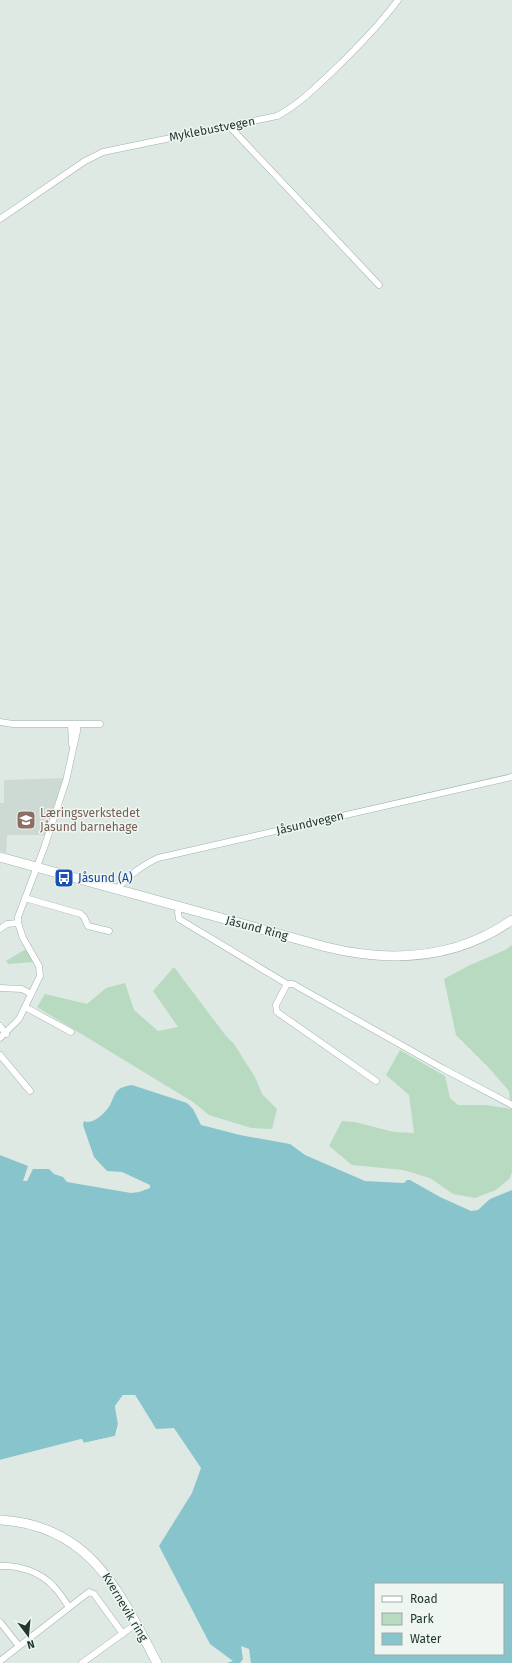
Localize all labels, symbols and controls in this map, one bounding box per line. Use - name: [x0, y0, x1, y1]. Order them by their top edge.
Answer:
- street label: Myklebustvegen: [168, 114, 256, 144]
- place label: Læringsverkstedet Jåsund barnehage: [40, 806, 141, 834]
- street label: Jåsundvegen: [275, 808, 345, 838]
- school or university icon: Læringsverkstedet Jåsund barnehage: [15, 809, 37, 831]
- bus stop icon: Jåsund (A): [53, 867, 75, 889]
- place label: Jåsund (A): [78, 871, 133, 885]
- street label: Jåsund Ring: [224, 913, 290, 943]
- street label: Kvernevik ring: [99, 1570, 151, 1644]
- legend: [374, 1583, 504, 1655]
- text: Road: [410, 1592, 438, 1606]
- text: Park: [410, 1612, 434, 1626]
- north arrow: [8, 1615, 48, 1655]
- text: Water: [410, 1632, 442, 1646]
- text: N: [25, 1637, 36, 1651]

